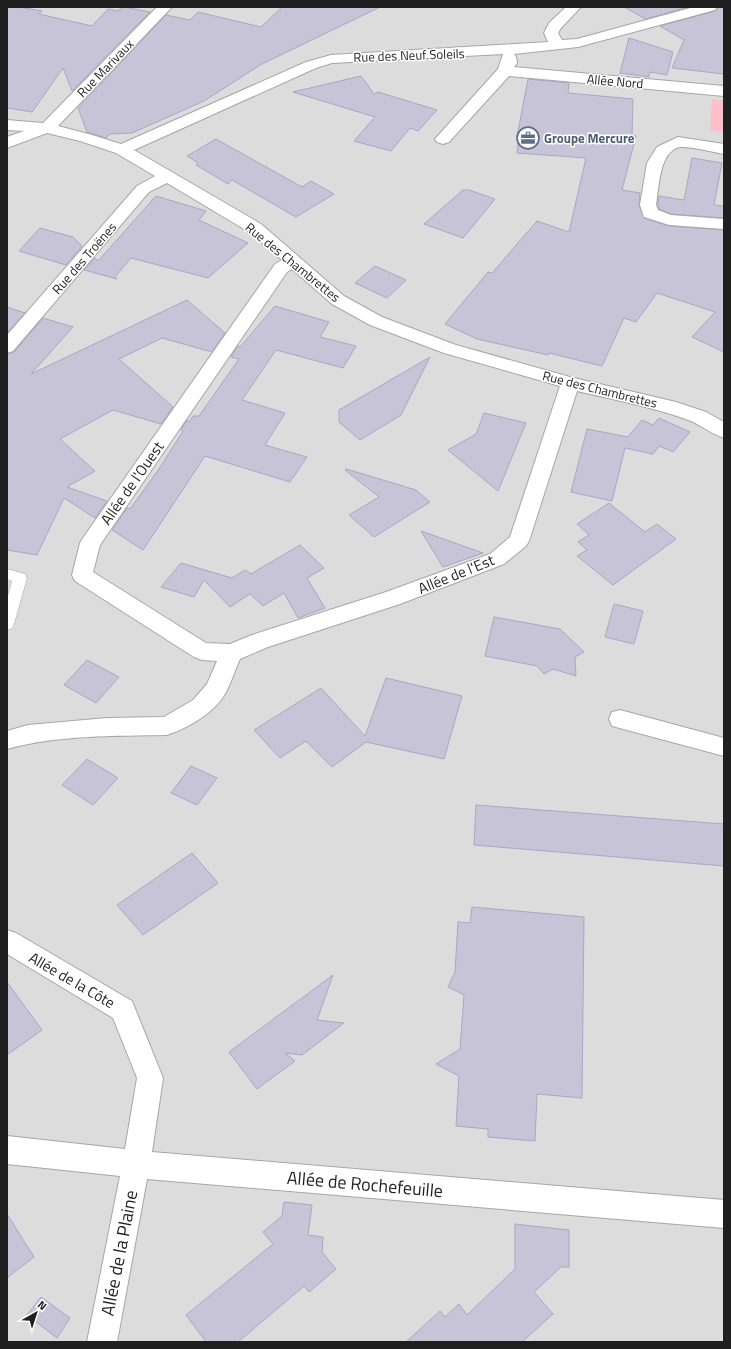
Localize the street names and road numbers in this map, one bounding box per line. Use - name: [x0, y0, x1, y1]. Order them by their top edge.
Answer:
- street label: Rue Marivaux: [72, 34, 138, 102]
- street label: Rue des Neuf Soleils: [353, 43, 465, 67]
- street label: Allée Nord: [586, 69, 644, 93]
- street label: Rue des Chambrettes: [241, 217, 345, 307]
- street label: Rue des Troënes: [47, 218, 121, 298]
- street label: Rue des Chambrettes: [541, 365, 659, 413]
- street label: Allée de l'Ouest: [95, 436, 170, 529]
- street label: Allée de l'Est: [414, 548, 498, 600]
- street label: Allée de la Côte: [25, 946, 119, 1014]
- street label: Allée de Rochefeuille: [286, 1164, 444, 1204]
- street label: Allée de la Plaine: [94, 1188, 144, 1318]

